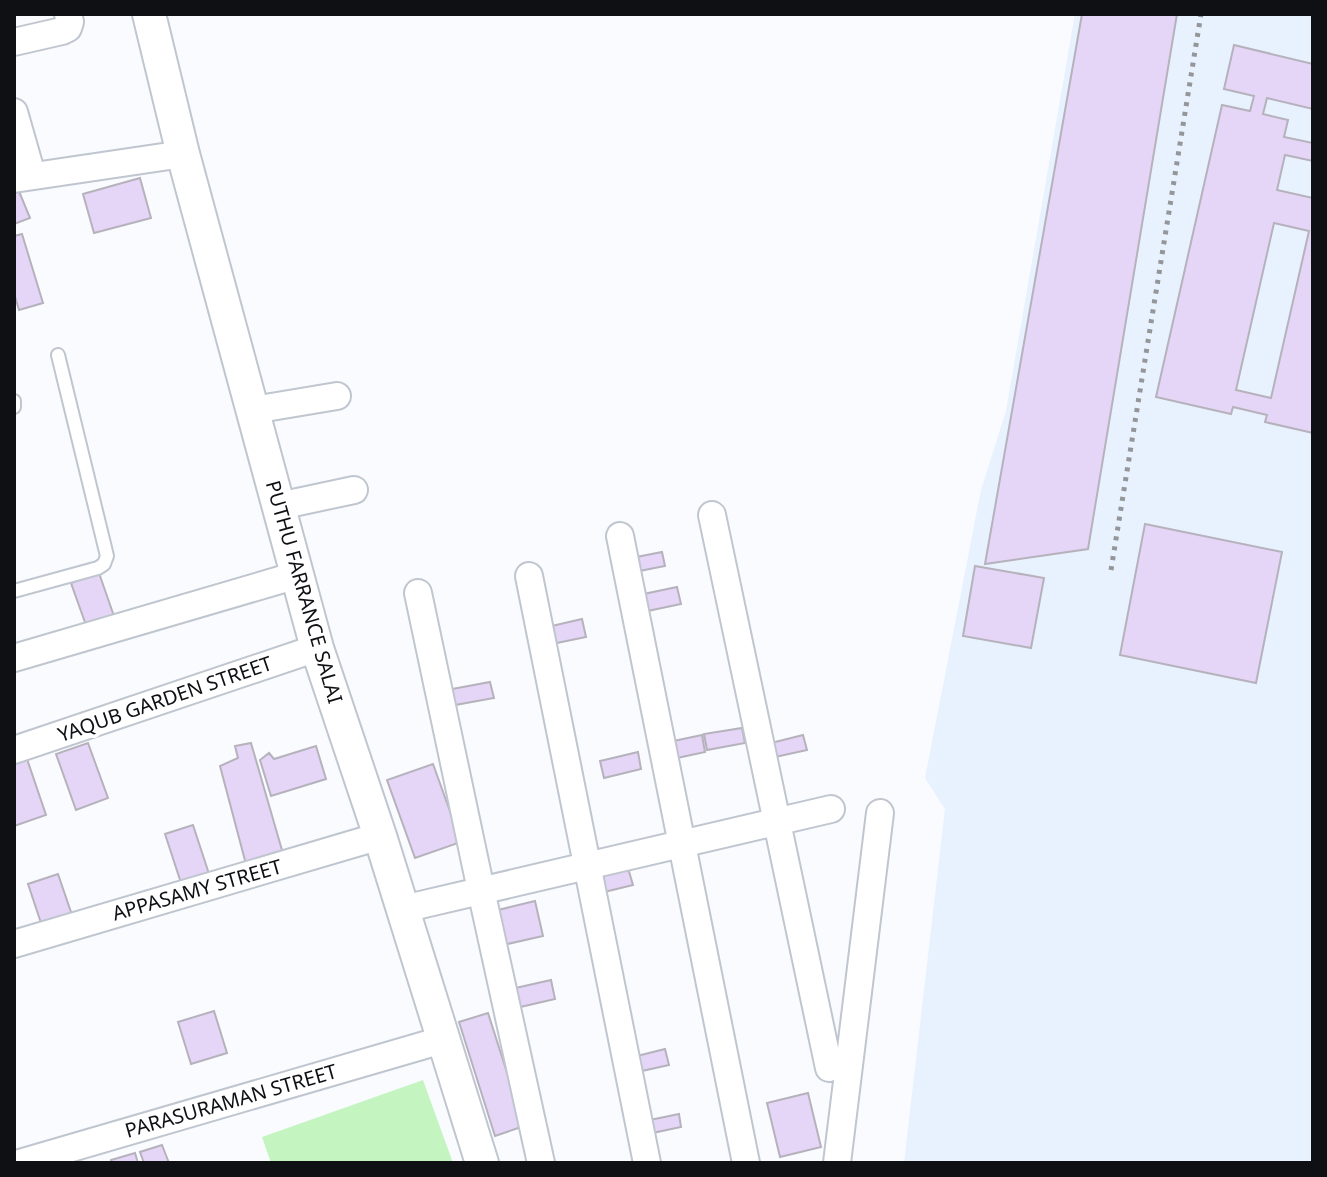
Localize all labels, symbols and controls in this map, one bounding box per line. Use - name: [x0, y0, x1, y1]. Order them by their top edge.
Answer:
- street label: PUTHU FARRANCE SALAI: [260, 477, 349, 707]
- street label: YAQUB GARDEN STREET: [54, 649, 275, 748]
- street label: APPASAMY STREET: [109, 852, 285, 927]
- street label: PARASURAMAN STREET: [122, 1057, 340, 1144]

